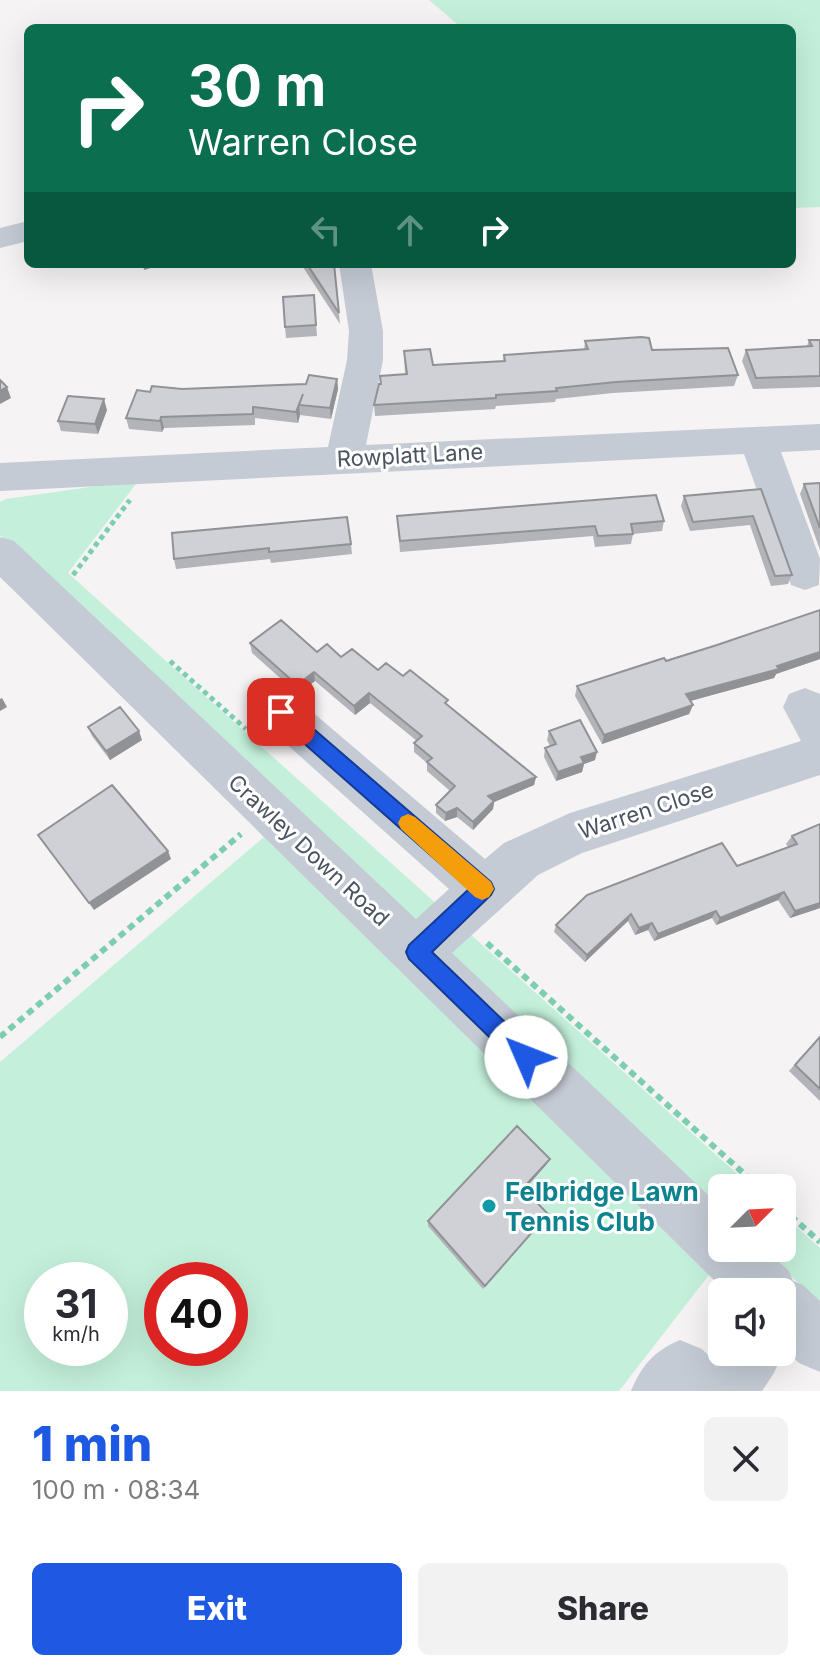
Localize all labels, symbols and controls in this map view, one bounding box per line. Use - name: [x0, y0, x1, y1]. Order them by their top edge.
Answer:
- text: 30 m: [188, 52, 326, 120]
- icon: right: [56, 56, 160, 160]
- text: Warren Close: [188, 120, 418, 164]
- icon: left: [304, 208, 348, 252]
- icon: ahead: [388, 208, 432, 252]
- icon: right: [472, 208, 516, 252]
- street label: Rowplatt Lane: [336, 438, 484, 472]
- pin: [247, 678, 315, 746]
- icon: arrive: [259, 690, 303, 734]
- street label: Crawley Down Road: [223, 769, 395, 931]
- street label: Warren Close: [575, 776, 717, 844]
- position arrow: [484, 1015, 568, 1099]
- north arrow: [708, 1174, 796, 1262]
- map controls: [708, 1174, 796, 1366]
- place label: Felbridge Lawn Tennis Club: [505, 1176, 699, 1237]
- marker: Felbridge Lawn Tennis Club: [480, 1197, 498, 1215]
- speed limit sign: 40: [144, 1262, 248, 1366]
- button: sound: [708, 1278, 796, 1366]
- text: 31: [54, 1279, 98, 1328]
- text: km/h: [52, 1322, 100, 1346]
- text: 1 min: [32, 1414, 152, 1473]
- button: close: [704, 1417, 788, 1501]
- text: 100 m · 08:34: [32, 1474, 200, 1505]
- button: Exit: [32, 1563, 402, 1655]
- button: Share: [418, 1563, 788, 1655]

